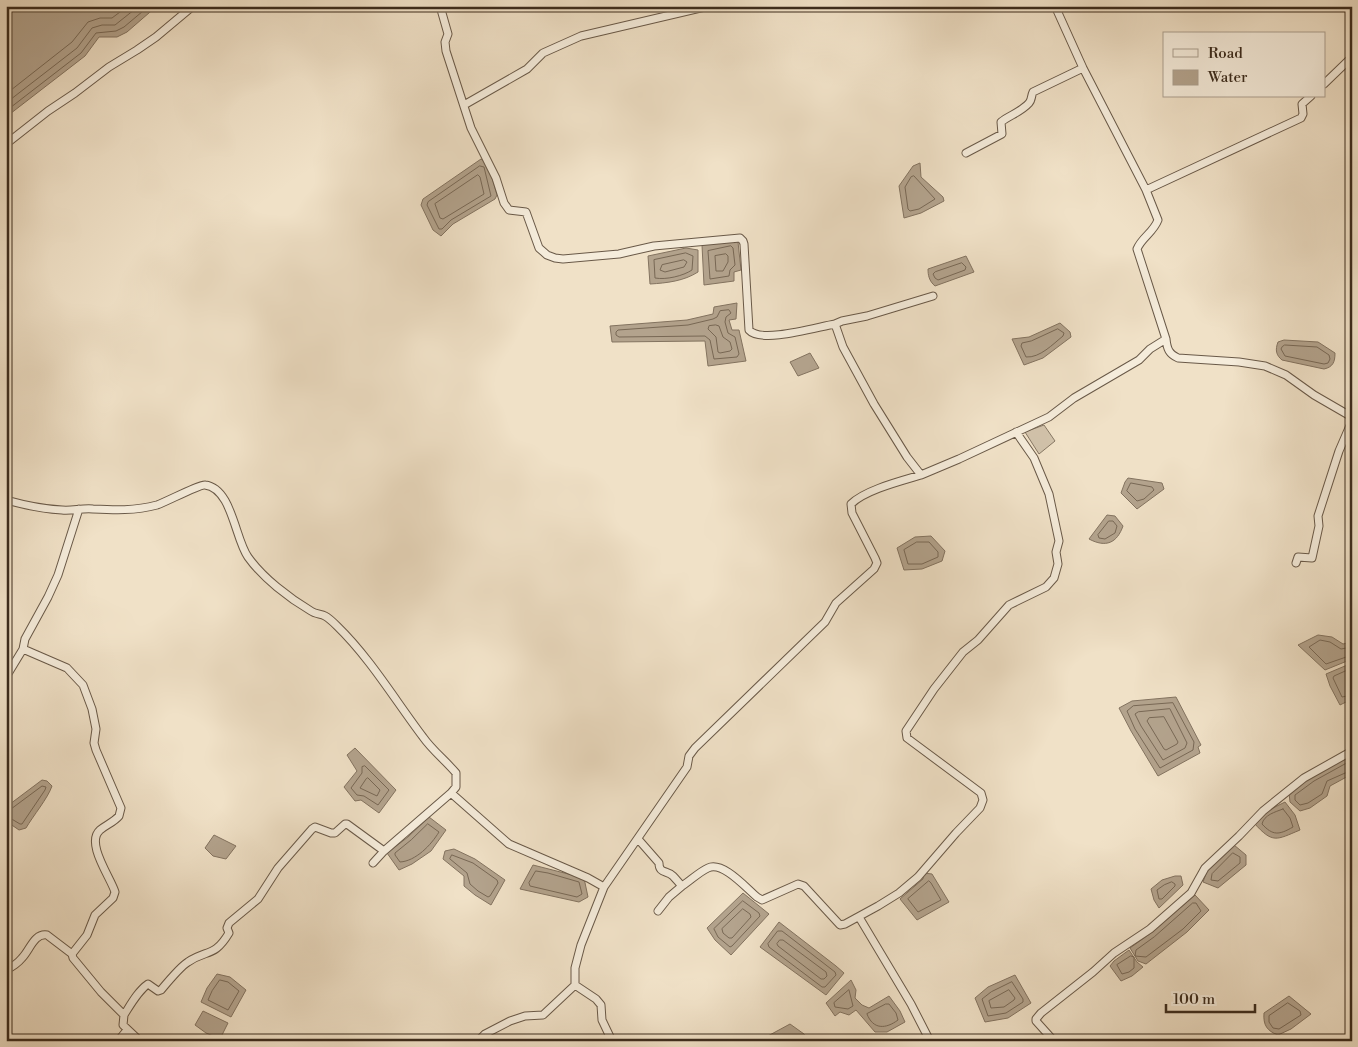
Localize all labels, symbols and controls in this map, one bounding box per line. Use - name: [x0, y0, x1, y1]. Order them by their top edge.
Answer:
- legend: [1163, 32, 1326, 98]
- text: Road: [1208, 44, 1243, 63]
- text: Water: [1207, 68, 1248, 87]
- scale bar: [1166, 982, 1254, 1014]
- text: 100 m: [1173, 990, 1215, 1009]

